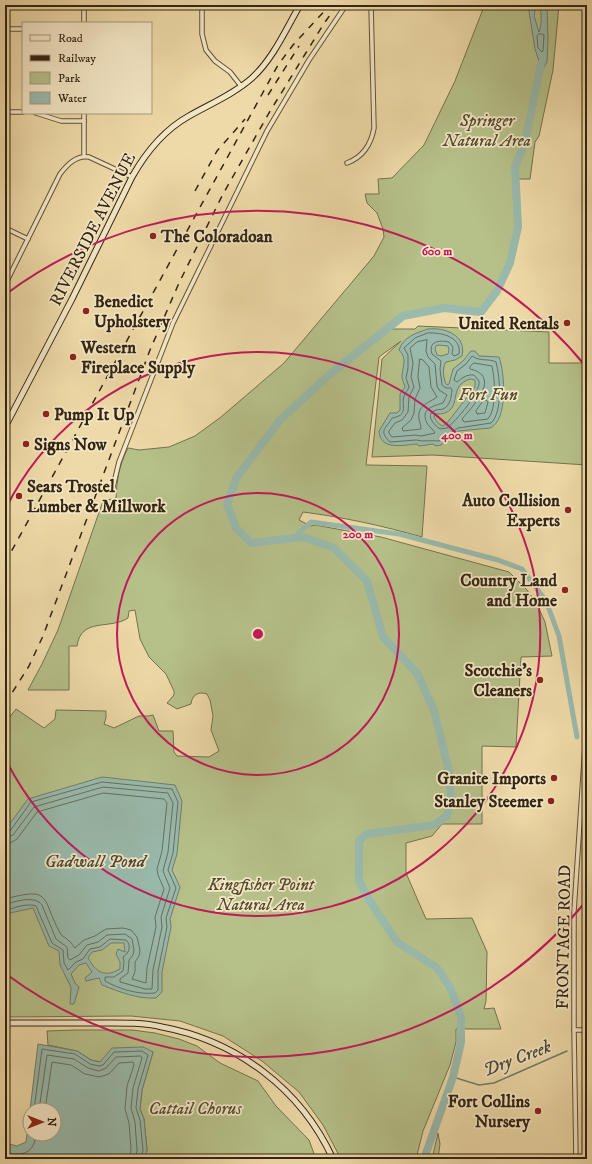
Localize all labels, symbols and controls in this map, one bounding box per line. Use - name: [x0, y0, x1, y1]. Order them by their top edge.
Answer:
- legend: [22, 22, 152, 114]
- text: Road: [58, 31, 83, 46]
- text: Railway: [58, 51, 96, 66]
- text: Park: [58, 71, 80, 86]
- text: Water: [57, 91, 87, 106]
- park label: Springer Natural Area: [442, 110, 531, 152]
- street label: RIVERSIDE AVENUE: [45, 149, 141, 310]
- place label: The Coloradoan: [160, 226, 273, 248]
- marker: The Coloradoan: [148, 231, 158, 241]
- text: 600 m: [422, 244, 452, 259]
- place label: Benedict Upholstery: [94, 291, 171, 333]
- marker: Benedict Upholstery: [81, 306, 91, 316]
- place label: United Rentals: [458, 313, 559, 335]
- marker: United Rentals: [562, 318, 572, 328]
- place label: Western Fireplace Supply: [80, 337, 196, 379]
- marker: Western Fireplace Supply: [68, 352, 78, 362]
- park label: Fort Fun: [458, 384, 518, 406]
- place label: Pump It Up: [54, 404, 135, 426]
- marker: Pump It Up: [41, 409, 51, 419]
- text: 400 m: [440, 428, 473, 443]
- place label: Signs Now: [34, 434, 107, 456]
- marker: Signs Now: [21, 439, 31, 449]
- place label: Sears Trostel Lumber & Millwork: [27, 476, 166, 518]
- place label: Auto Collision Experts: [461, 490, 560, 532]
- marker: Sears Trostel Lumber & Millwork: [14, 491, 24, 501]
- marker: Auto Collision Experts: [563, 505, 573, 515]
- text: 200 m: [343, 527, 373, 542]
- place label: Country Land and Home: [460, 570, 558, 612]
- marker: Country Land and Home: [560, 585, 570, 595]
- centre of rings: [251, 627, 265, 641]
- place label: Scotchie's Cleaners: [465, 660, 532, 702]
- marker: Scotchie's Cleaners: [535, 675, 545, 685]
- place label: Granite Imports: [437, 768, 546, 790]
- marker: Granite Imports: [549, 773, 559, 783]
- place label: Stanley Steemer: [434, 791, 544, 813]
- marker: Stanley Steemer: [546, 796, 556, 806]
- water label: Gadwall Pond: [45, 851, 148, 873]
- street label: FRONTAGE ROAD: [552, 865, 576, 1010]
- park label: Kingfisher Point Natural Area: [207, 874, 316, 916]
- water label: Dry Creek: [480, 1036, 555, 1082]
- place label: Fort Collins Nursery: [448, 1091, 531, 1133]
- park label: Cattail Chorus: [148, 1098, 242, 1120]
- north arrow: [22, 1102, 62, 1142]
- marker: Fort Collins Nursery: [533, 1106, 543, 1116]
- text: N: [44, 1117, 58, 1127]

